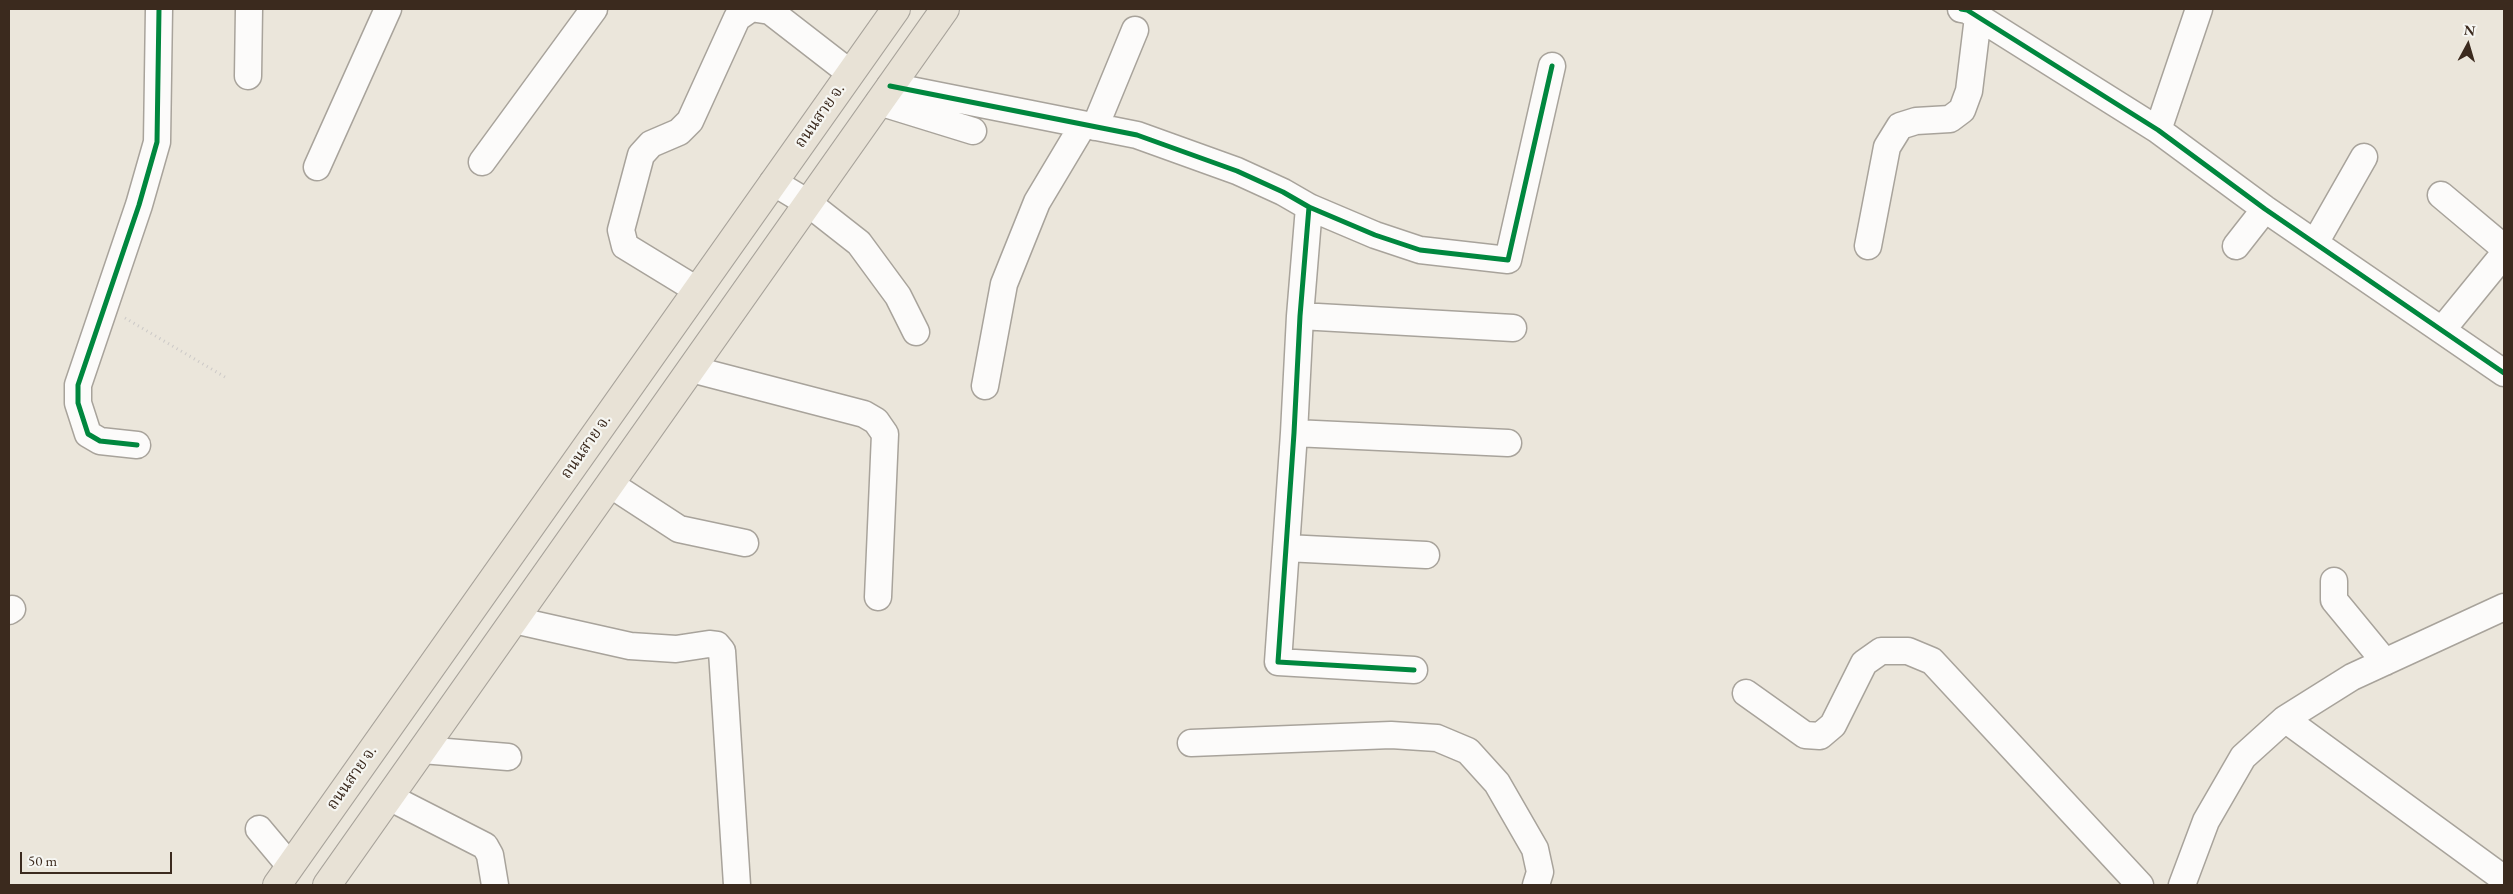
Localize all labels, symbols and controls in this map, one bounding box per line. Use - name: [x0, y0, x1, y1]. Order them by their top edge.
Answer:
- north arrow: [2443, 20, 2493, 70]
- text: N: [2463, 21, 2476, 40]
- street label: ถนนสาย จ.: [791, 80, 849, 152]
- street label: ถนนสาย จ.: [557, 411, 615, 483]
- street label: ถนนสาย จ.: [323, 742, 381, 814]
- scale bar: [22, 842, 175, 874]
- text: 50 m: [28, 851, 57, 870]

